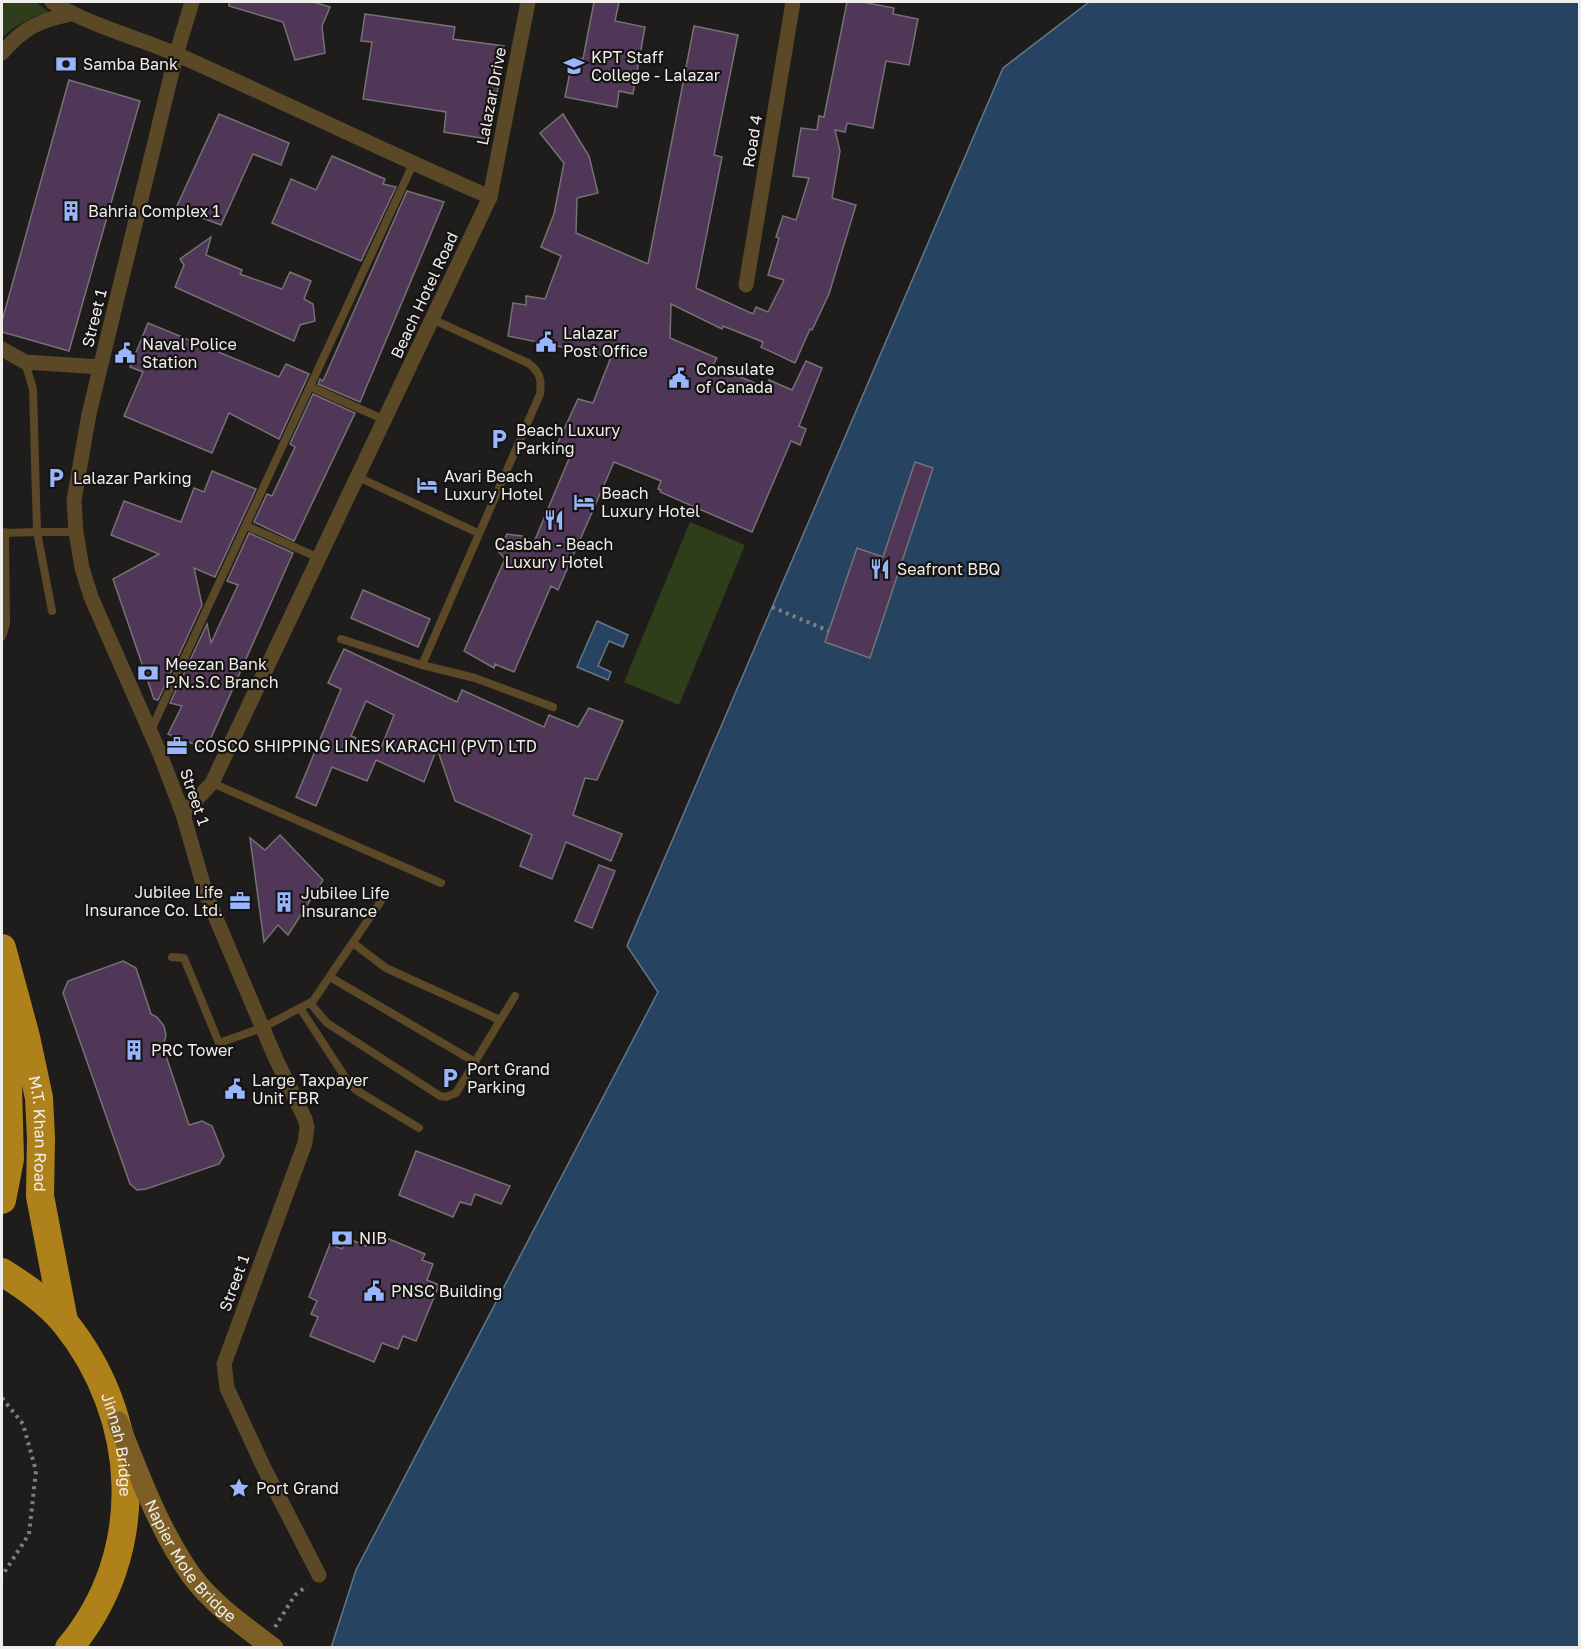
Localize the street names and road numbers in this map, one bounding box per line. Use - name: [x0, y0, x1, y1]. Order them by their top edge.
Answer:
- street label: Lalazar Drive: [472, 45, 510, 147]
- street label: Road 4: [738, 113, 766, 169]
- street label: Beach Hotel Road: [386, 229, 462, 361]
- street label: Street 1: [77, 287, 111, 349]
- street label: Street 1: [176, 766, 214, 828]
- street label: M.T. Khan Road: [24, 1074, 51, 1192]
- street label: Street 1: [214, 1252, 254, 1314]
- street label: Jinnah Bridge: [97, 1389, 136, 1497]
- street label: Napier Mole Bridge: [141, 1496, 241, 1626]

